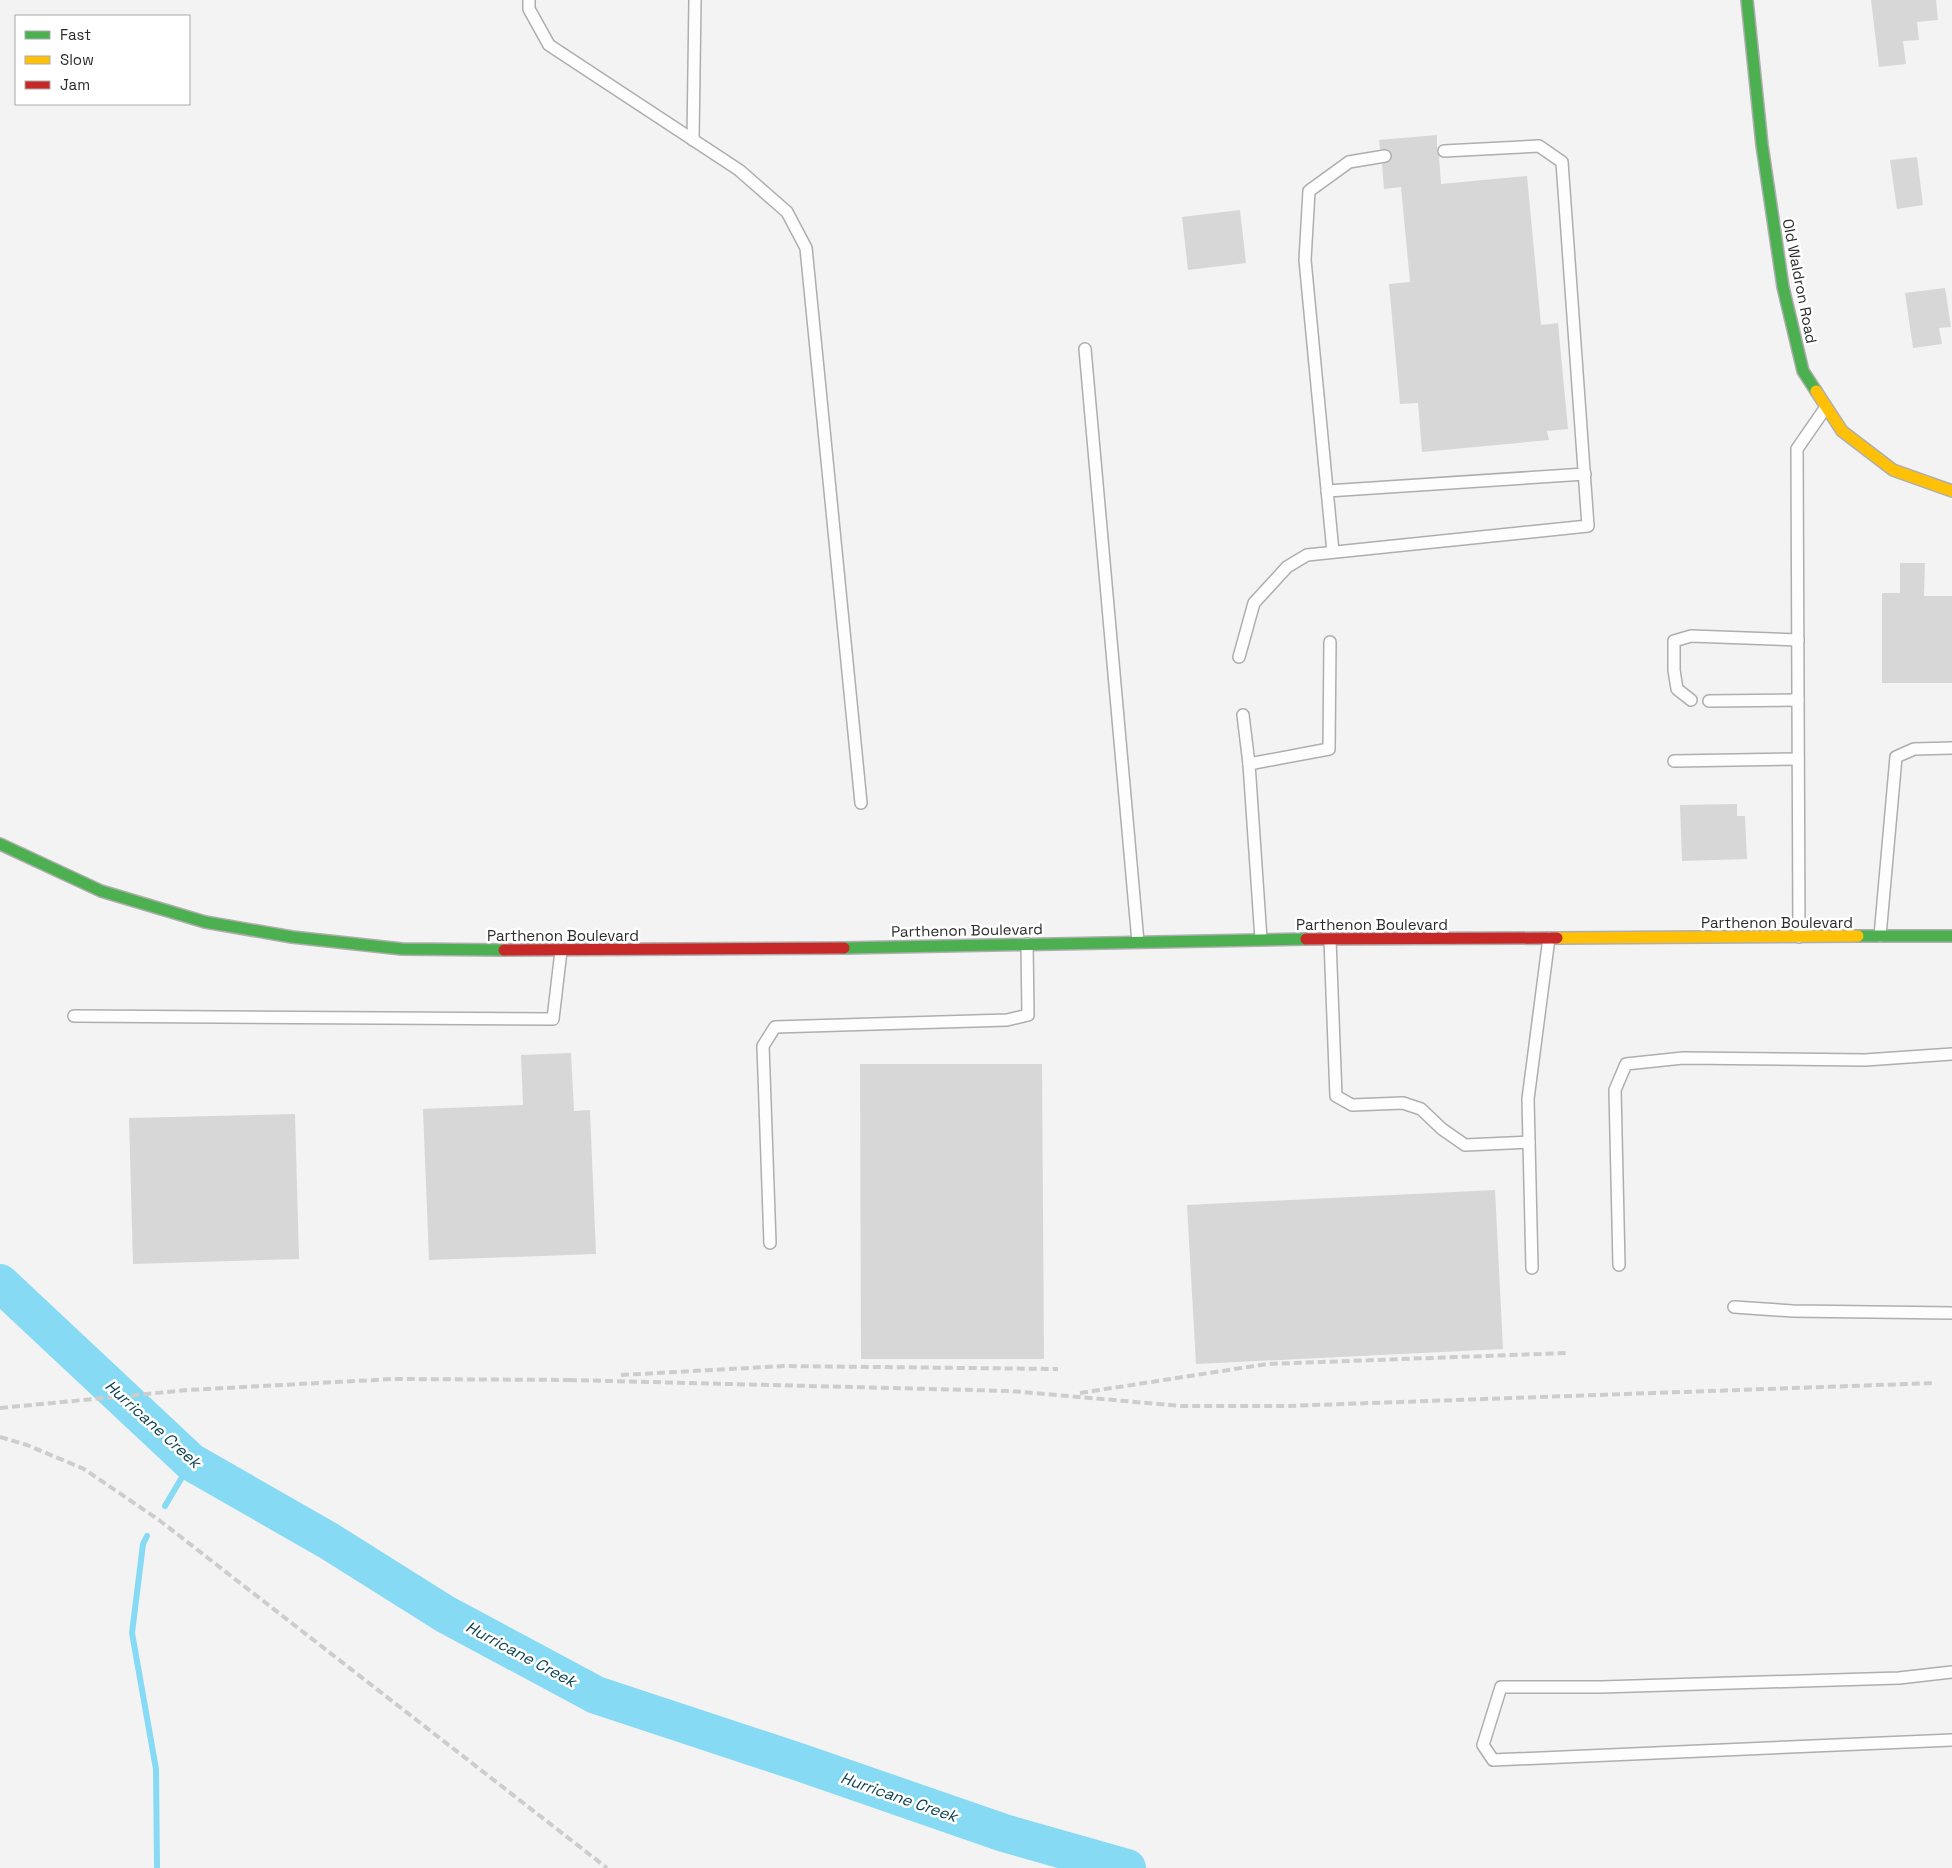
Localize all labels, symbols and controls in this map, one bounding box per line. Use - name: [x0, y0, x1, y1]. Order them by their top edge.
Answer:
- legend: [15, 15, 190, 105]
- text: Fast: [60, 25, 91, 44]
- text: Slow: [60, 50, 94, 69]
- text: Jam: [60, 75, 90, 94]
- street label: Old Waldron Road: [1779, 217, 1821, 345]
- street label: Parthenon Boulevard: [1701, 913, 1853, 932]
- street label: Parthenon Boulevard: [1296, 915, 1448, 934]
- street label: Parthenon Boulevard: [891, 919, 1043, 941]
- street label: Parthenon Boulevard: [487, 926, 639, 945]
- water label: Hurricane Creek: [101, 1375, 207, 1474]
- water label: Hurricane Creek: [462, 1616, 582, 1693]
- water label: Hurricane Creek: [838, 1767, 962, 1828]

